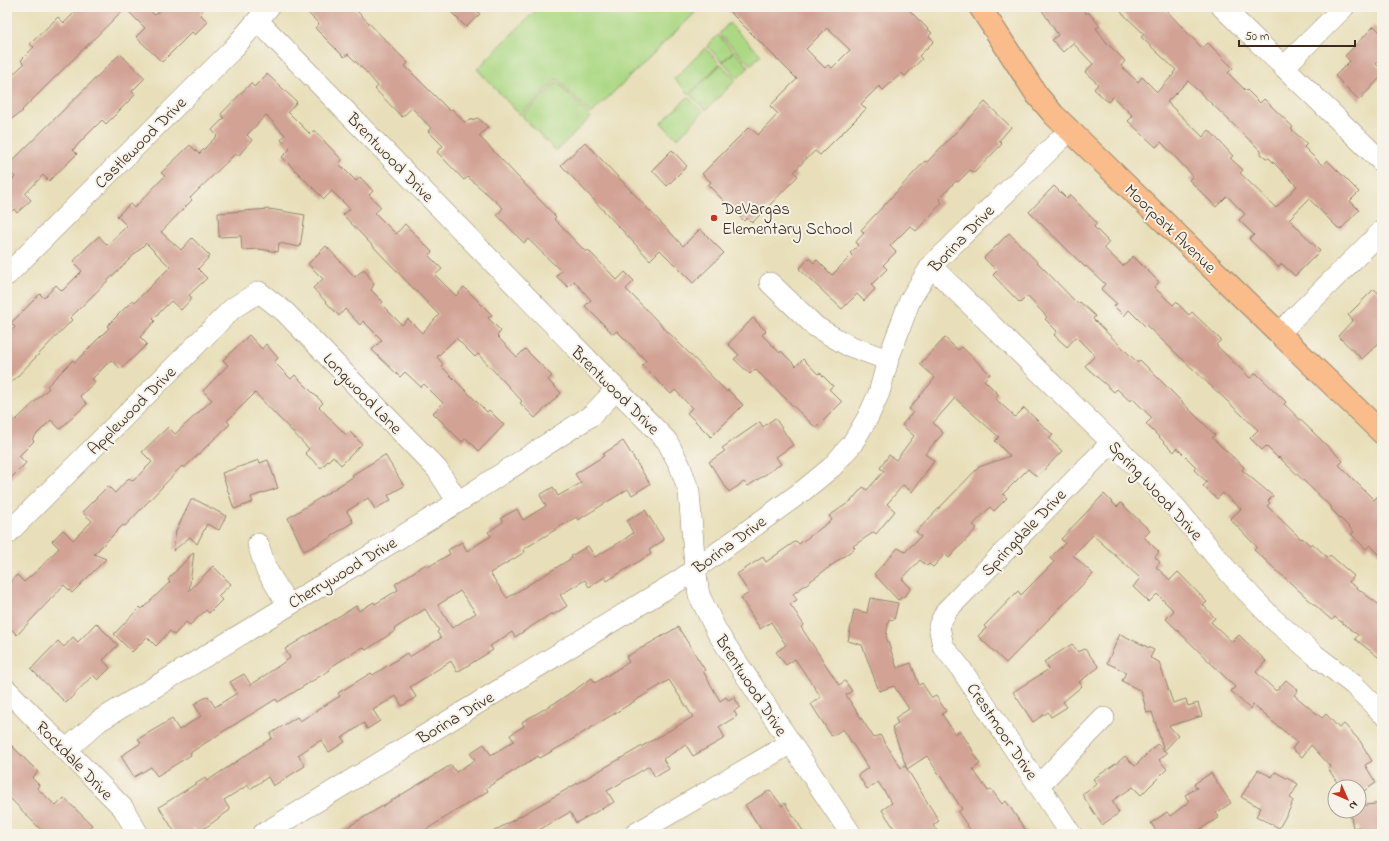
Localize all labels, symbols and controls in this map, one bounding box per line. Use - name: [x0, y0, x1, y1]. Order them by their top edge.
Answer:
- scale bar: [1239, 22, 1355, 48]
- text: 50 m: [1245, 28, 1269, 46]
- street label: Castlewood Drive: [89, 91, 193, 195]
- street label: Brentwood Drive: [340, 107, 440, 209]
- street label: Moorpark Avenue: [1118, 179, 1222, 280]
- place label: DeVargas Elementary School: [721, 197, 853, 243]
- street label: Borina Drive: [923, 199, 1001, 279]
- marker: DeVargas Elementary School: [709, 213, 719, 223]
- street label: Brentwood Drive: [564, 340, 665, 441]
- street label: Longwood Lane: [315, 348, 408, 442]
- street label: Applewood Drive: [82, 361, 182, 461]
- street label: Spring Wood Drive: [1100, 435, 1208, 548]
- street label: Springdale Drive: [976, 483, 1074, 584]
- street label: Borina Drive: [687, 510, 772, 581]
- street label: Cherrywood Drive: [284, 531, 403, 617]
- street label: Brentwood Drive: [708, 629, 793, 742]
- street label: Crestmoor Drive: [960, 678, 1044, 786]
- street label: Borina Drive: [412, 685, 499, 752]
- street label: Rockdale Drive: [29, 716, 119, 807]
- north arrow: [1327, 779, 1367, 819]
- text: N: [1345, 797, 1362, 814]

